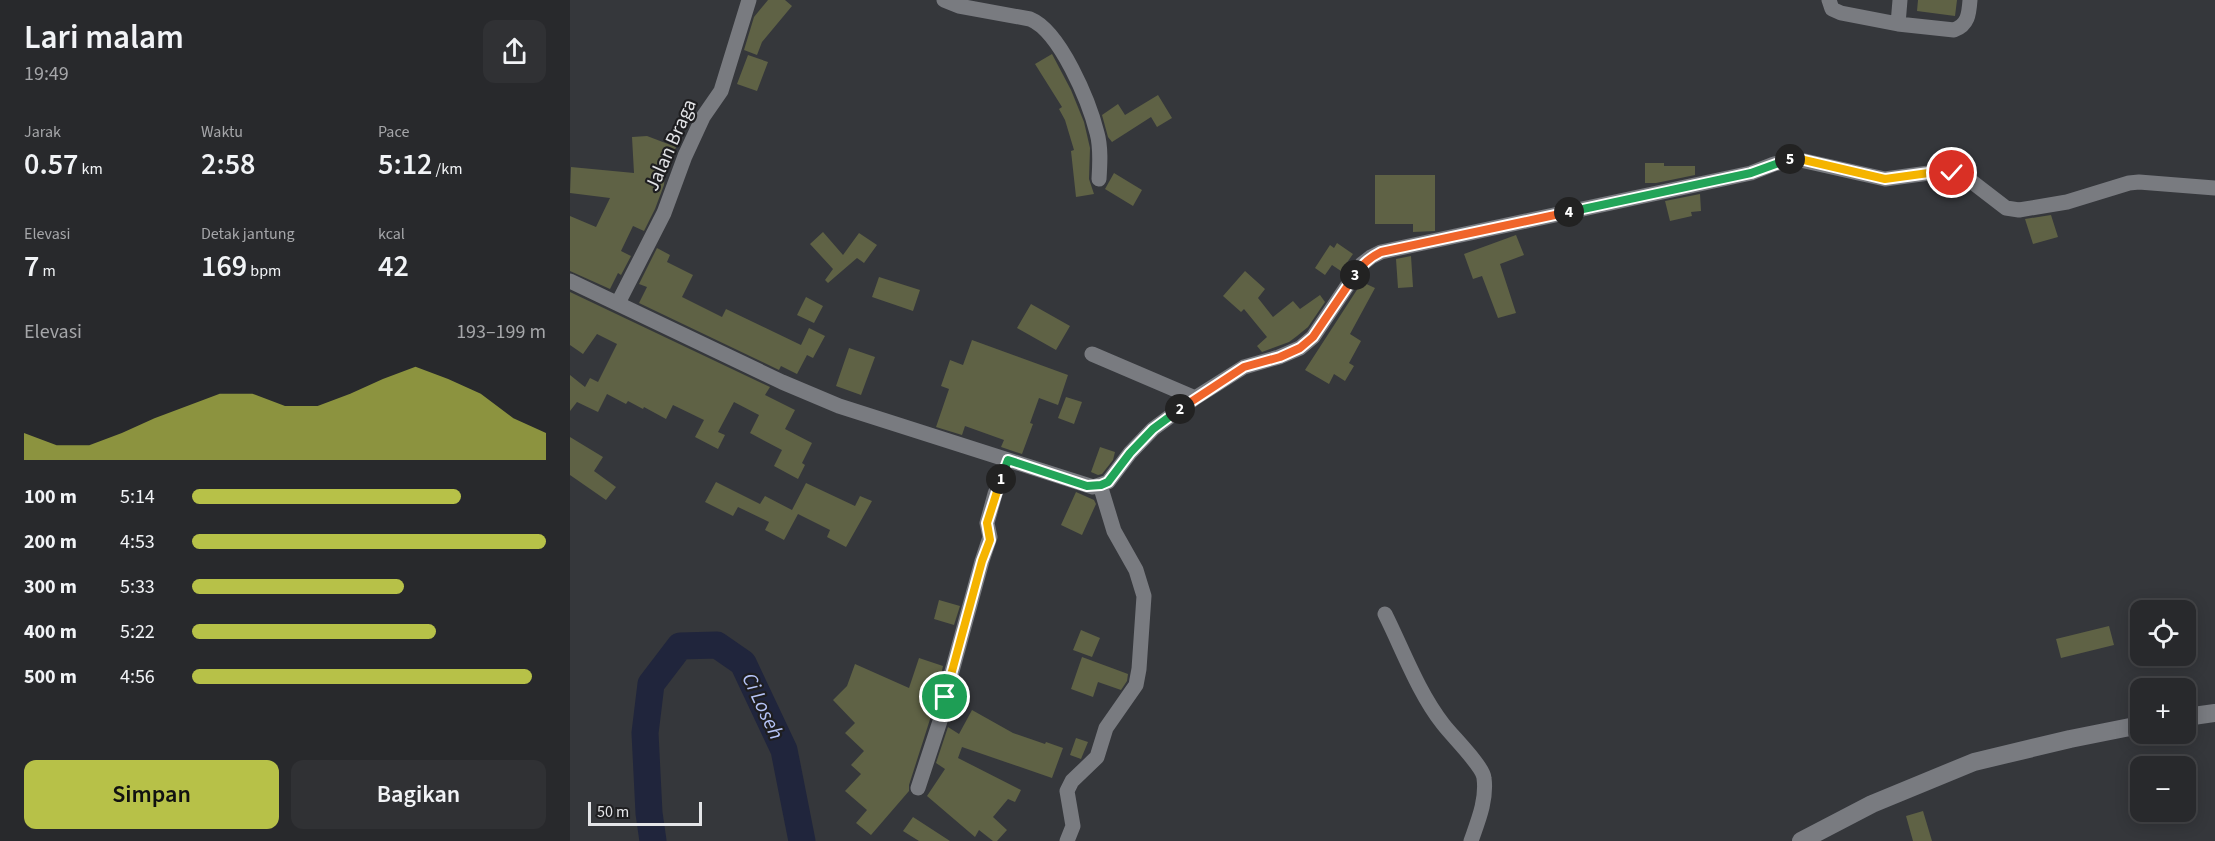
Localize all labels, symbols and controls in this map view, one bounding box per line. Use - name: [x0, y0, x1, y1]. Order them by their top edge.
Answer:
- text: Lari malam: [24, 14, 184, 61]
- button: share: [483, 20, 546, 83]
- text: 19:49: [24, 60, 69, 88]
- street label: Jalan Braga: [638, 95, 704, 195]
- text: Jarak: [24, 121, 61, 143]
- text: Waktu: [201, 121, 243, 143]
- text: Pace: [378, 121, 409, 143]
- text: 0.57: [24, 143, 78, 186]
- text: 2:58: [201, 143, 255, 186]
- text: 5:12: [378, 143, 432, 186]
- pin: 5: [1775, 144, 1805, 174]
- pin: [1926, 147, 1977, 198]
- text: 5: [1786, 148, 1794, 170]
- icon: check: [1935, 156, 1968, 189]
- text: km: [78, 158, 103, 180]
- text: /km: [432, 158, 462, 180]
- pin: 4: [1554, 197, 1584, 227]
- text: 4: [1565, 201, 1573, 223]
- text: Elevasi: [24, 223, 70, 245]
- text: Detak jantung: [201, 223, 295, 245]
- text: kcal: [378, 223, 405, 245]
- text: 7: [24, 245, 39, 288]
- text: 169: [201, 245, 247, 288]
- text: 42: [378, 245, 409, 288]
- text: m: [39, 260, 56, 282]
- text: bpm: [247, 260, 281, 282]
- pin: 3: [1340, 260, 1370, 290]
- text: 3: [1351, 264, 1359, 286]
- text: Elevasi: [24, 318, 82, 346]
- text: 193–199 m: [456, 318, 546, 346]
- pin: 2: [1165, 394, 1195, 424]
- text: 2: [1176, 398, 1184, 420]
- pin: 1: [986, 464, 1016, 494]
- text: 1: [997, 468, 1005, 490]
- text: 100 m: [24, 483, 77, 511]
- text: 5:14: [120, 483, 155, 511]
- text: 200 m: [24, 528, 77, 556]
- text: 4:53: [120, 528, 155, 556]
- text: 300 m: [24, 573, 77, 601]
- text: 5:33: [120, 573, 155, 601]
- map controls: [2130, 600, 2196, 822]
- button: locate: [2130, 600, 2196, 666]
- text: 400 m: [24, 618, 77, 646]
- text: 5:22: [120, 618, 155, 646]
- text: 500 m: [24, 663, 77, 691]
- text: 4:56: [120, 663, 155, 691]
- water label: Ci Loseh: [735, 668, 791, 744]
- pin: [919, 671, 970, 722]
- button: +: [2130, 678, 2196, 744]
- icon: arrive: [928, 680, 961, 713]
- button: −: [2130, 756, 2196, 822]
- button: Simpan: [24, 760, 279, 829]
- button: Bagikan: [291, 760, 546, 829]
- scale bar: [588, 799, 702, 826]
- text: 50 m: [597, 801, 629, 823]

